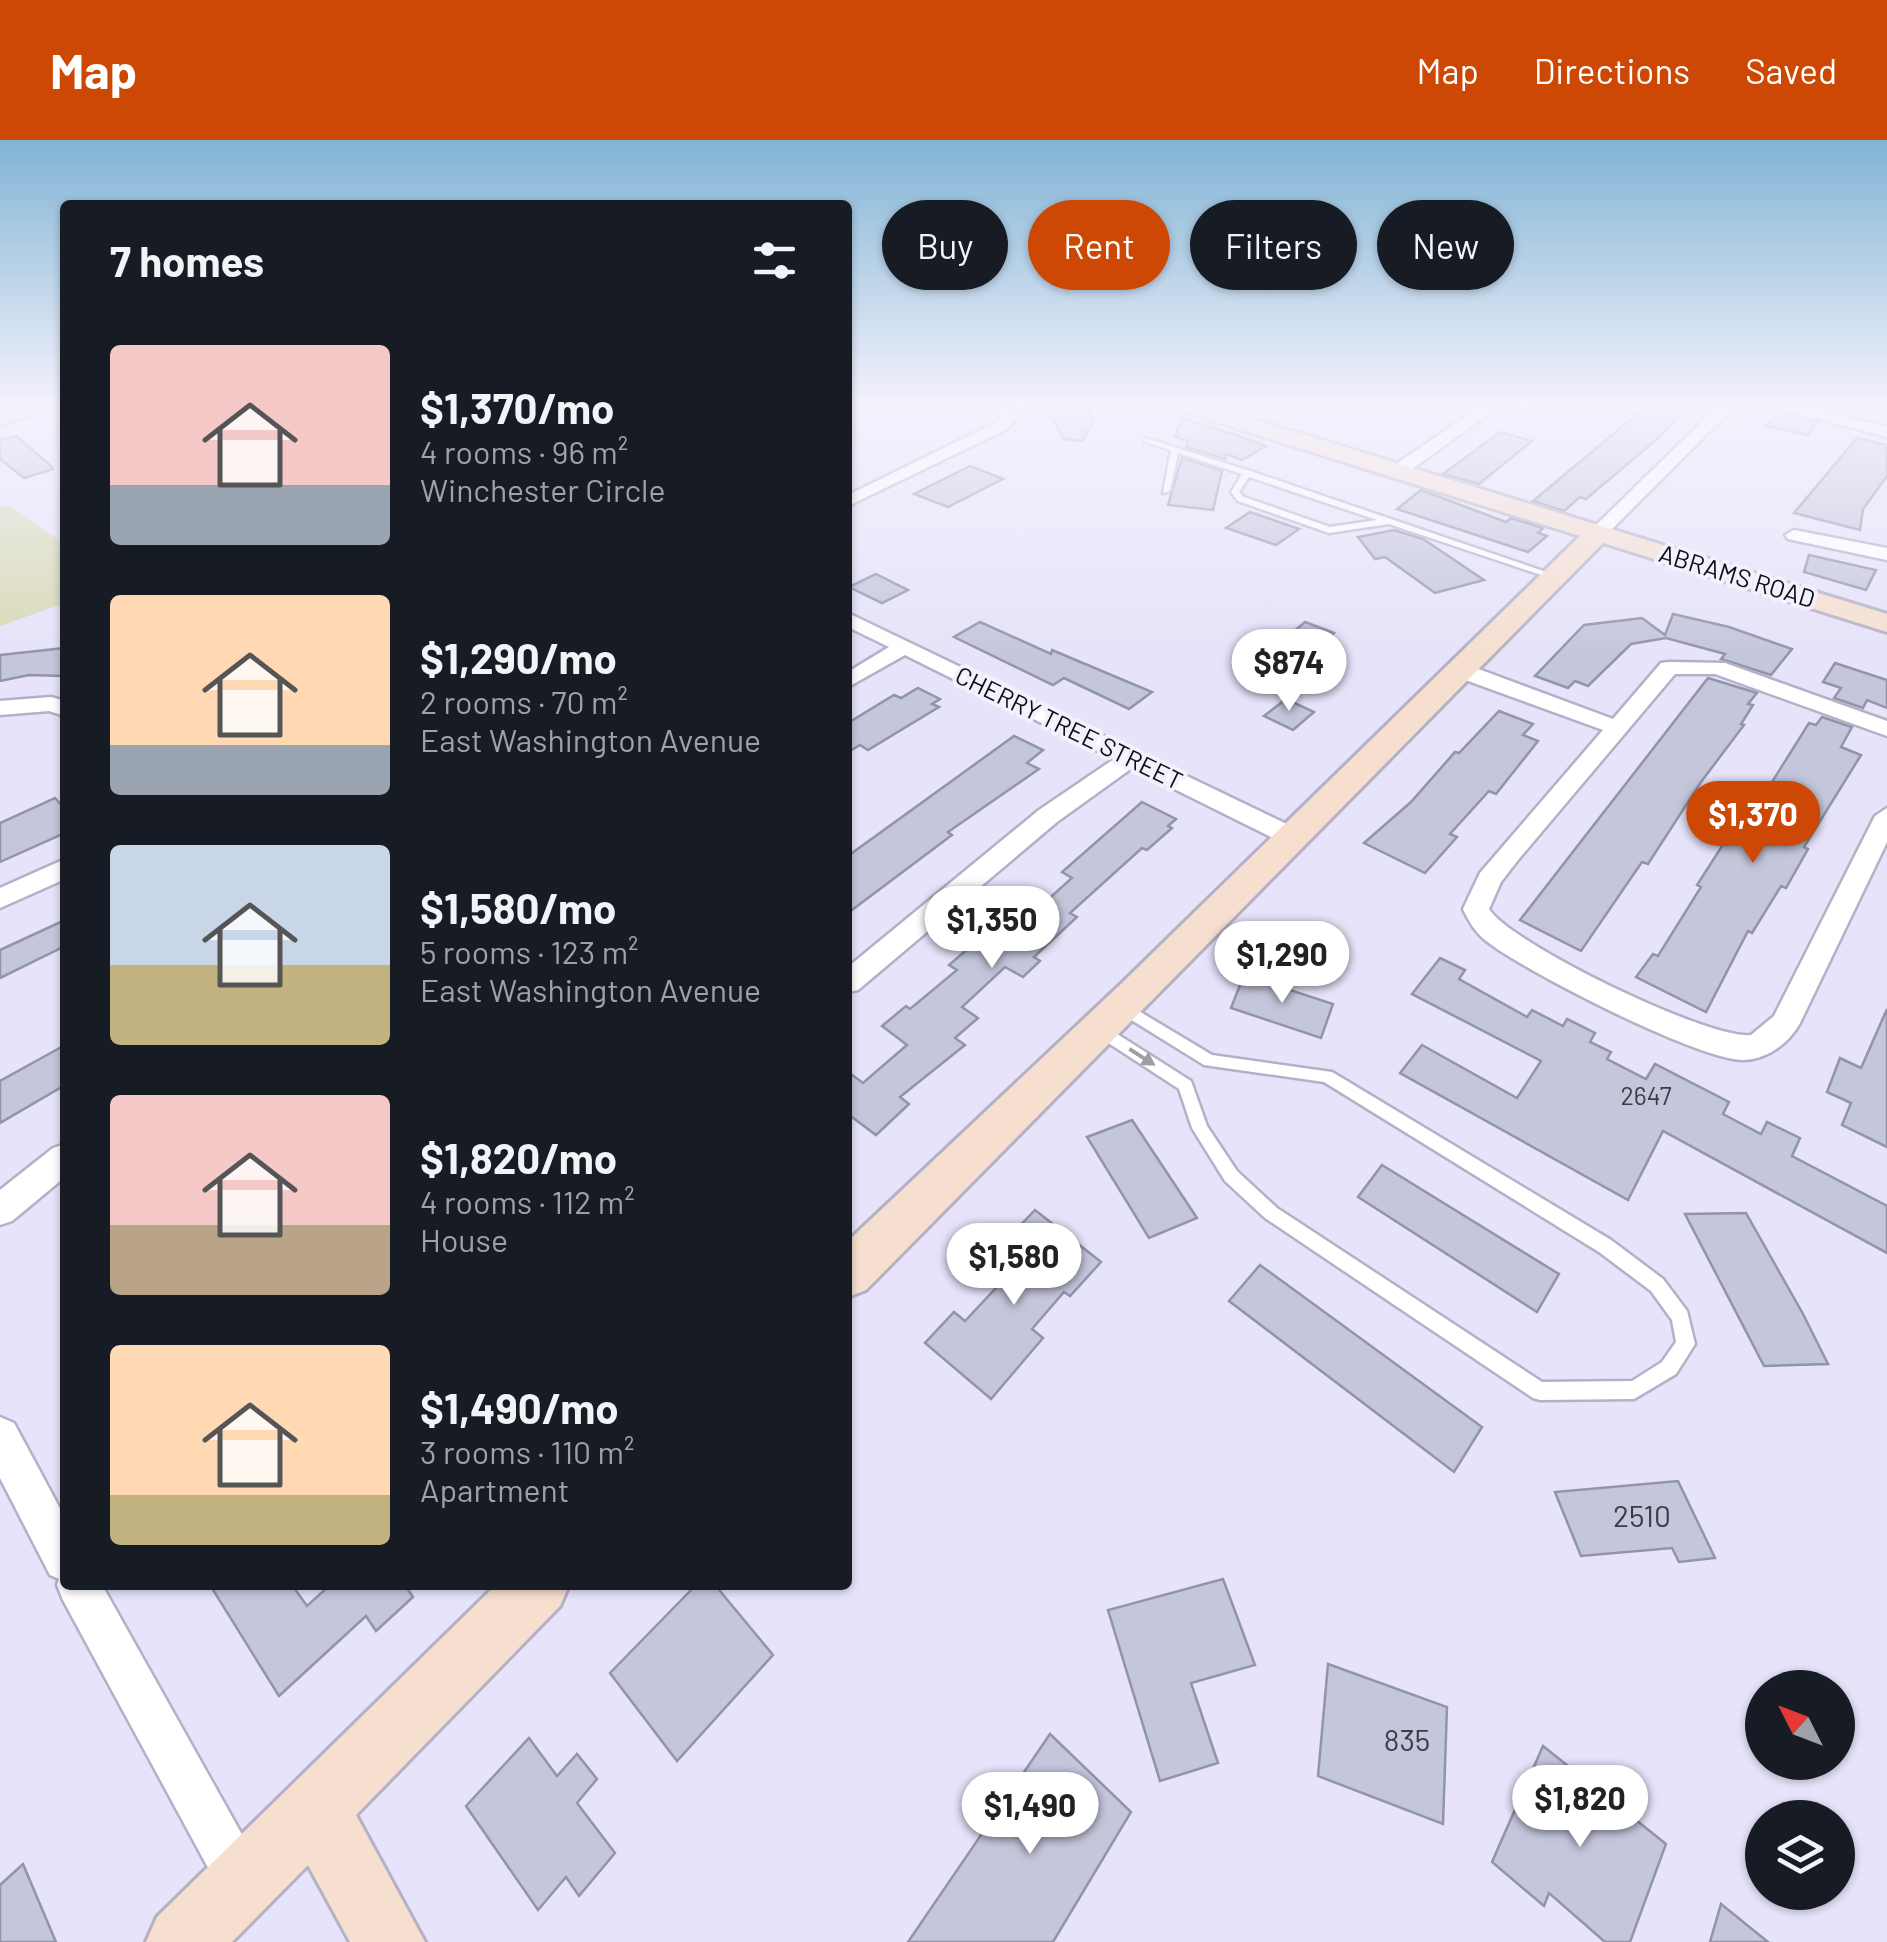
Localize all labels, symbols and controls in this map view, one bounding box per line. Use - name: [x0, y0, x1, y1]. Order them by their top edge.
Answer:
- text: Map: [50, 41, 137, 99]
- text: Map: [1417, 49, 1479, 91]
- text: Directions: [1534, 49, 1690, 91]
- text: Saved: [1745, 49, 1837, 91]
- chip: Buy: [882, 200, 1008, 290]
- chip: Rent: [1028, 200, 1170, 290]
- chip: Filters: [1190, 200, 1357, 290]
- chip: New: [1377, 200, 1514, 290]
- icon: filters: [747, 233, 802, 288]
- text: 7 homes: [110, 235, 264, 285]
- text: $1,370/mo: [420, 382, 614, 432]
- icon: home: [190, 385, 310, 505]
- text: 4 rooms · 96 m²: [420, 432, 628, 470]
- text: Winchester Circle: [420, 470, 665, 508]
- street label: ABRAMS ROAD: [1656, 537, 1819, 613]
- pin: $874: [1230, 629, 1348, 714]
- text: $1,290/mo: [420, 632, 617, 682]
- icon: home: [190, 635, 310, 755]
- text: $874: [1254, 642, 1324, 680]
- street label: CHERRY TREE STREET: [951, 659, 1188, 795]
- text: 2 rooms · 70 m²: [420, 682, 628, 720]
- text: East Washington Avenue: [420, 720, 761, 758]
- pin: $1,370: [1672, 781, 1834, 866]
- text: $1,370: [1708, 794, 1798, 832]
- text: $1,580/mo: [420, 882, 616, 932]
- icon: home: [190, 885, 310, 1005]
- pin: $1,350: [911, 886, 1073, 971]
- text: $1,350: [947, 899, 1037, 937]
- pin: $1,290: [1201, 921, 1363, 1006]
- text: 5 rooms · 123 m²: [420, 932, 639, 970]
- text: $1,290: [1236, 934, 1328, 972]
- text: East Washington Avenue: [420, 970, 761, 1008]
- one-way arrow: [1128, 1047, 1156, 1065]
- house number: 2647: [1620, 1080, 1672, 1110]
- text: $1,820/mo: [420, 1132, 617, 1182]
- icon: home: [190, 1135, 310, 1255]
- text: 4 rooms · 112 m²: [420, 1182, 635, 1220]
- text: House: [420, 1220, 508, 1258]
- pin: $1,580: [933, 1223, 1095, 1308]
- text: $1,580: [969, 1236, 1059, 1274]
- text: $1,490/mo: [420, 1382, 619, 1432]
- icon: home: [190, 1385, 310, 1505]
- text: 3 rooms · 110 m²: [420, 1432, 635, 1470]
- text: Apartment: [420, 1470, 569, 1508]
- house number: 2510: [1613, 1497, 1671, 1533]
- north arrow: [1745, 1670, 1855, 1780]
- map controls: [1745, 1670, 1855, 1910]
- house number: 835: [1384, 1721, 1430, 1757]
- pin: $1,820: [1499, 1765, 1661, 1850]
- pin: $1,490: [949, 1772, 1111, 1857]
- text: $1,820: [1534, 1778, 1626, 1816]
- text: $1,490: [984, 1785, 1076, 1823]
- button: layers: [1745, 1800, 1855, 1910]

